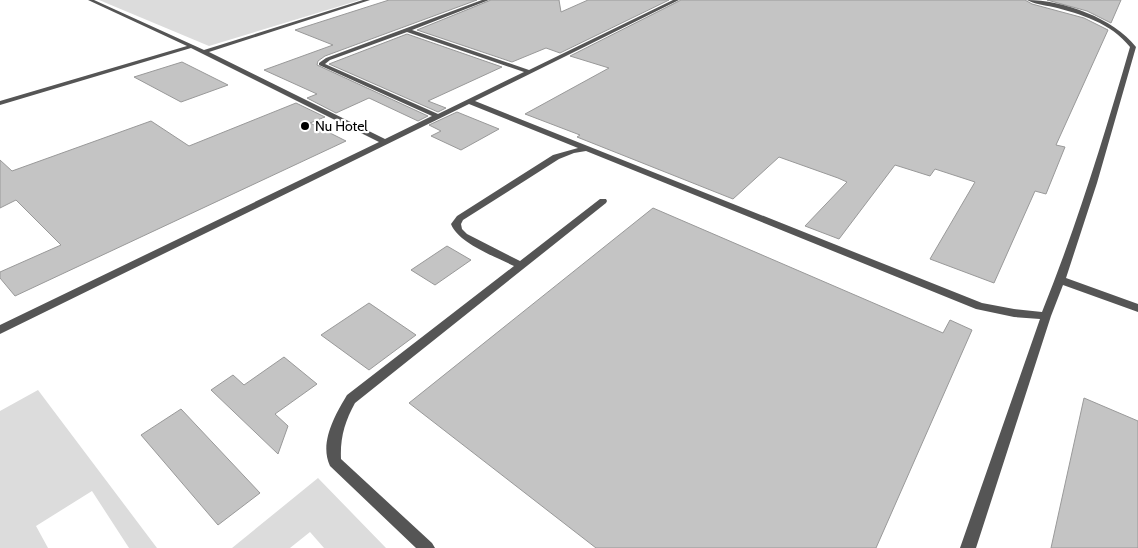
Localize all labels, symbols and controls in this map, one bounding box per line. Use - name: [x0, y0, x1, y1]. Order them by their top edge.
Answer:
- place label: Nu Hotel: [315, 117, 368, 135]
- marker: Nu Hotel: [299, 120, 311, 132]

